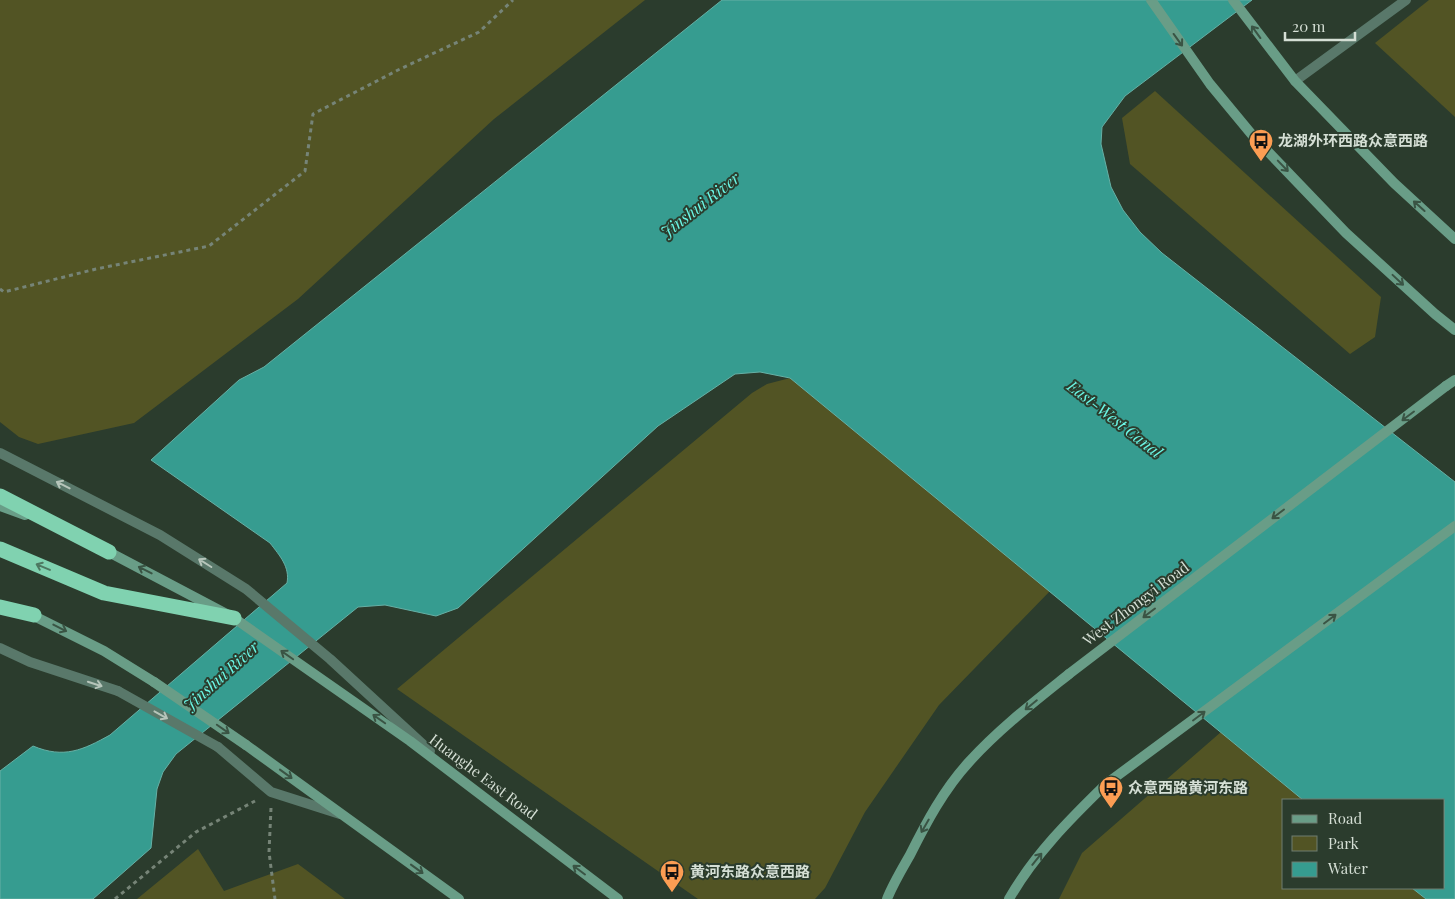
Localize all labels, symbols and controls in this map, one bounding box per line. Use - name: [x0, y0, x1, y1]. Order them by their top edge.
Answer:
- scale bar: [1285, 10, 1355, 42]
- text: 20 m: [1292, 16, 1326, 36]
- one-way arrow: [1251, 25, 1261, 39]
- one-way arrow: [1173, 33, 1183, 47]
- bus stop icon: 龙湖外环西路众意西路: [1248, 128, 1274, 162]
- place label: 龙湖外环西路众意西路: [1278, 130, 1428, 150]
- one-way arrow: [1277, 160, 1289, 173]
- water label: Jinshui River: [656, 166, 744, 242]
- one-way arrow: [1413, 200, 1425, 212]
- one-way arrow: [1392, 274, 1405, 286]
- water label: East-West Canal: [1063, 374, 1167, 463]
- one-way arrow: [1401, 411, 1415, 421]
- one-way arrow: [55, 480, 70, 490]
- one-way arrow: [1272, 509, 1285, 520]
- street label: West Zhongyi Road: [1077, 557, 1193, 650]
- one-way arrow: [198, 558, 212, 568]
- one-way arrow: [36, 562, 51, 572]
- one-way arrow: [137, 565, 152, 575]
- one-way arrow: [1142, 608, 1156, 618]
- one-way arrow: [1323, 614, 1337, 624]
- one-way arrow: [52, 624, 67, 633]
- water label: Jinshui River: [178, 635, 264, 715]
- one-way arrow: [280, 650, 294, 660]
- one-way arrow: [86, 679, 102, 689]
- one-way arrow: [1025, 699, 1038, 710]
- one-way arrow: [153, 711, 168, 720]
- one-way arrow: [1192, 711, 1206, 721]
- one-way arrow: [372, 714, 386, 724]
- one-way arrow: [216, 724, 230, 734]
- street label: Huanghe East Road: [425, 729, 542, 824]
- one-way arrow: [279, 769, 293, 779]
- bus stop icon: 众意西路黄河东路: [1098, 775, 1124, 809]
- place label: 众意西路黄河东路: [1128, 777, 1248, 797]
- legend: [1282, 799, 1445, 889]
- text: Road: [1328, 808, 1362, 828]
- one-way arrow: [919, 819, 929, 833]
- text: Park: [1328, 833, 1360, 853]
- one-way arrow: [1031, 853, 1042, 866]
- text: Water: [1327, 858, 1368, 878]
- bus stop icon: 黄河东路众意西路: [659, 859, 685, 893]
- place label: 黄河东路众意西路: [690, 861, 810, 881]
- one-way arrow: [410, 864, 424, 874]
- one-way arrow: [572, 865, 586, 875]

